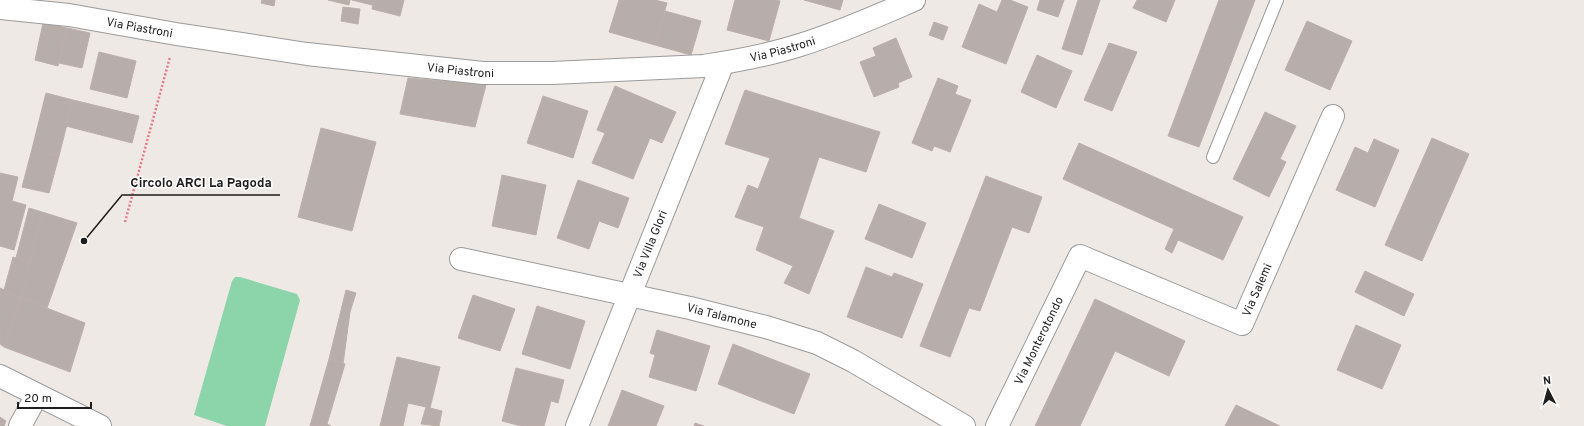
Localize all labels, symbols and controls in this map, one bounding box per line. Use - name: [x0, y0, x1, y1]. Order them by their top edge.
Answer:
- street label: Via Piastroni: [105, 15, 174, 42]
- street label: Via Piastroni: [748, 34, 818, 67]
- street label: Via Piastroni: [426, 60, 494, 82]
- callout: Circolo ARCI La Pagoda: [122, 170, 280, 195]
- text: Circolo ARCI La Pagoda: [130, 176, 272, 192]
- street label: Via Villa Glori: [630, 208, 672, 281]
- street label: Via Salemi: [1239, 261, 1276, 319]
- street label: Via Monterotondo: [1011, 294, 1068, 388]
- street label: Via Talamone: [685, 300, 759, 333]
- north arrow: [1528, 370, 1568, 410]
- text: N: [1542, 374, 1552, 388]
- scale bar: [18, 384, 91, 410]
- text: 20 m: [24, 391, 52, 407]

